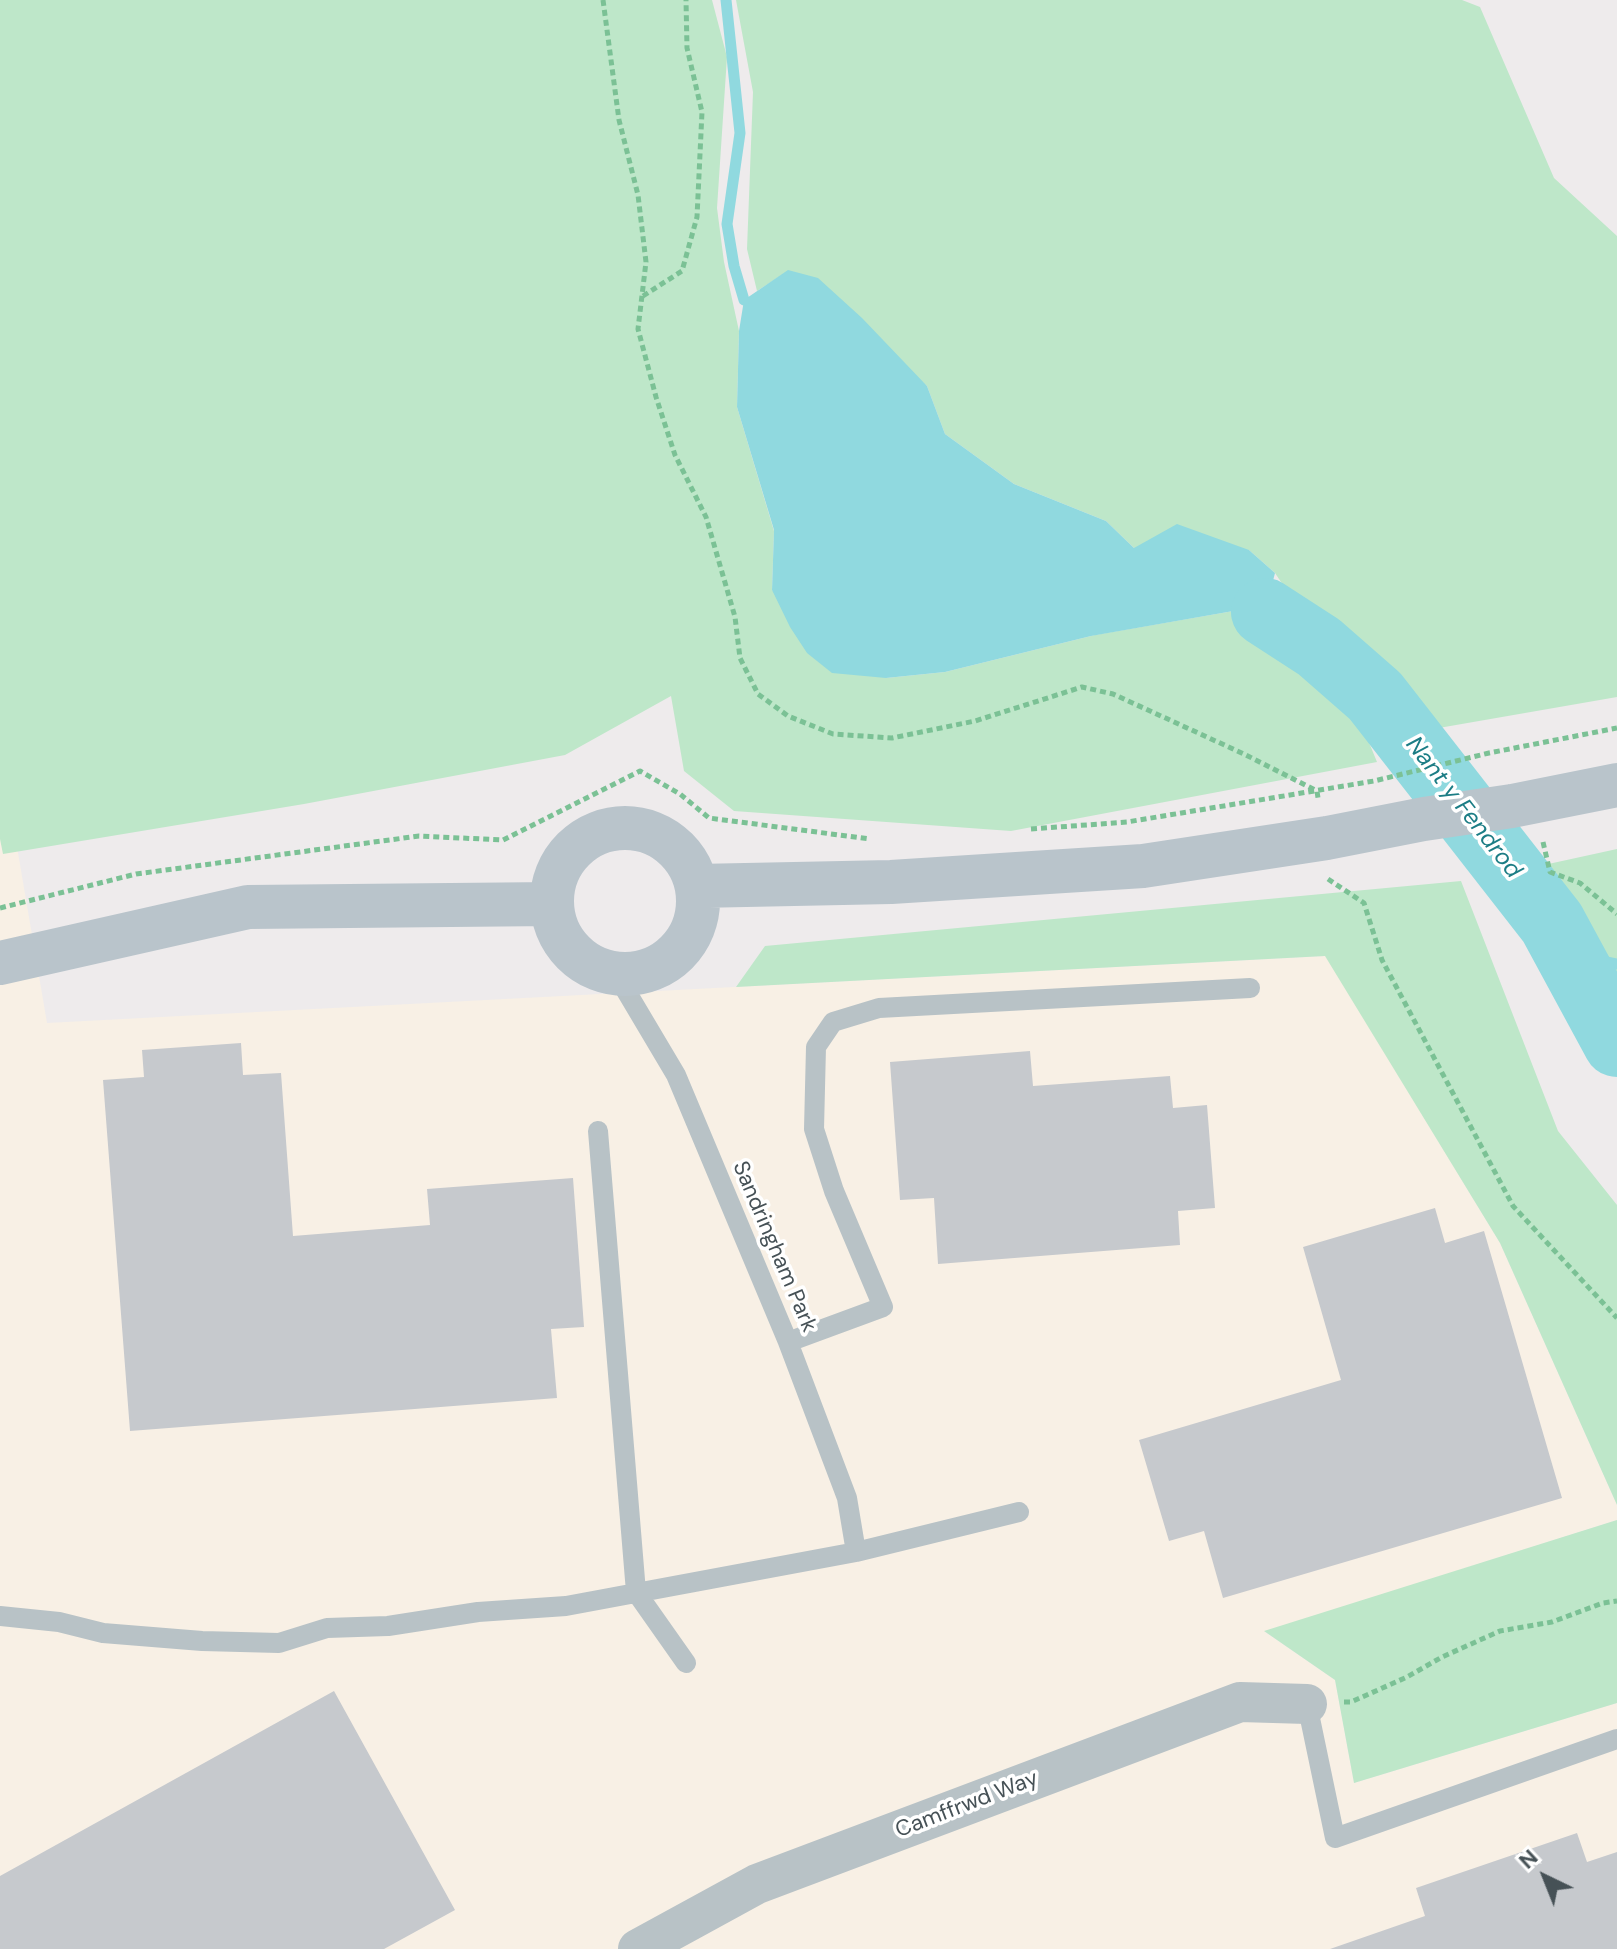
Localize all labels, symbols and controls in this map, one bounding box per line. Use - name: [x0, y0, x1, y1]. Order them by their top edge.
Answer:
- water label: Nant y Fendrod: [1399, 731, 1527, 885]
- street label: Sandringham Park: [726, 1158, 822, 1336]
- street label: Camffrwd Way: [892, 1766, 1042, 1844]
- north arrow: [1505, 1837, 1585, 1917]
- text: N: [1513, 1843, 1544, 1875]

